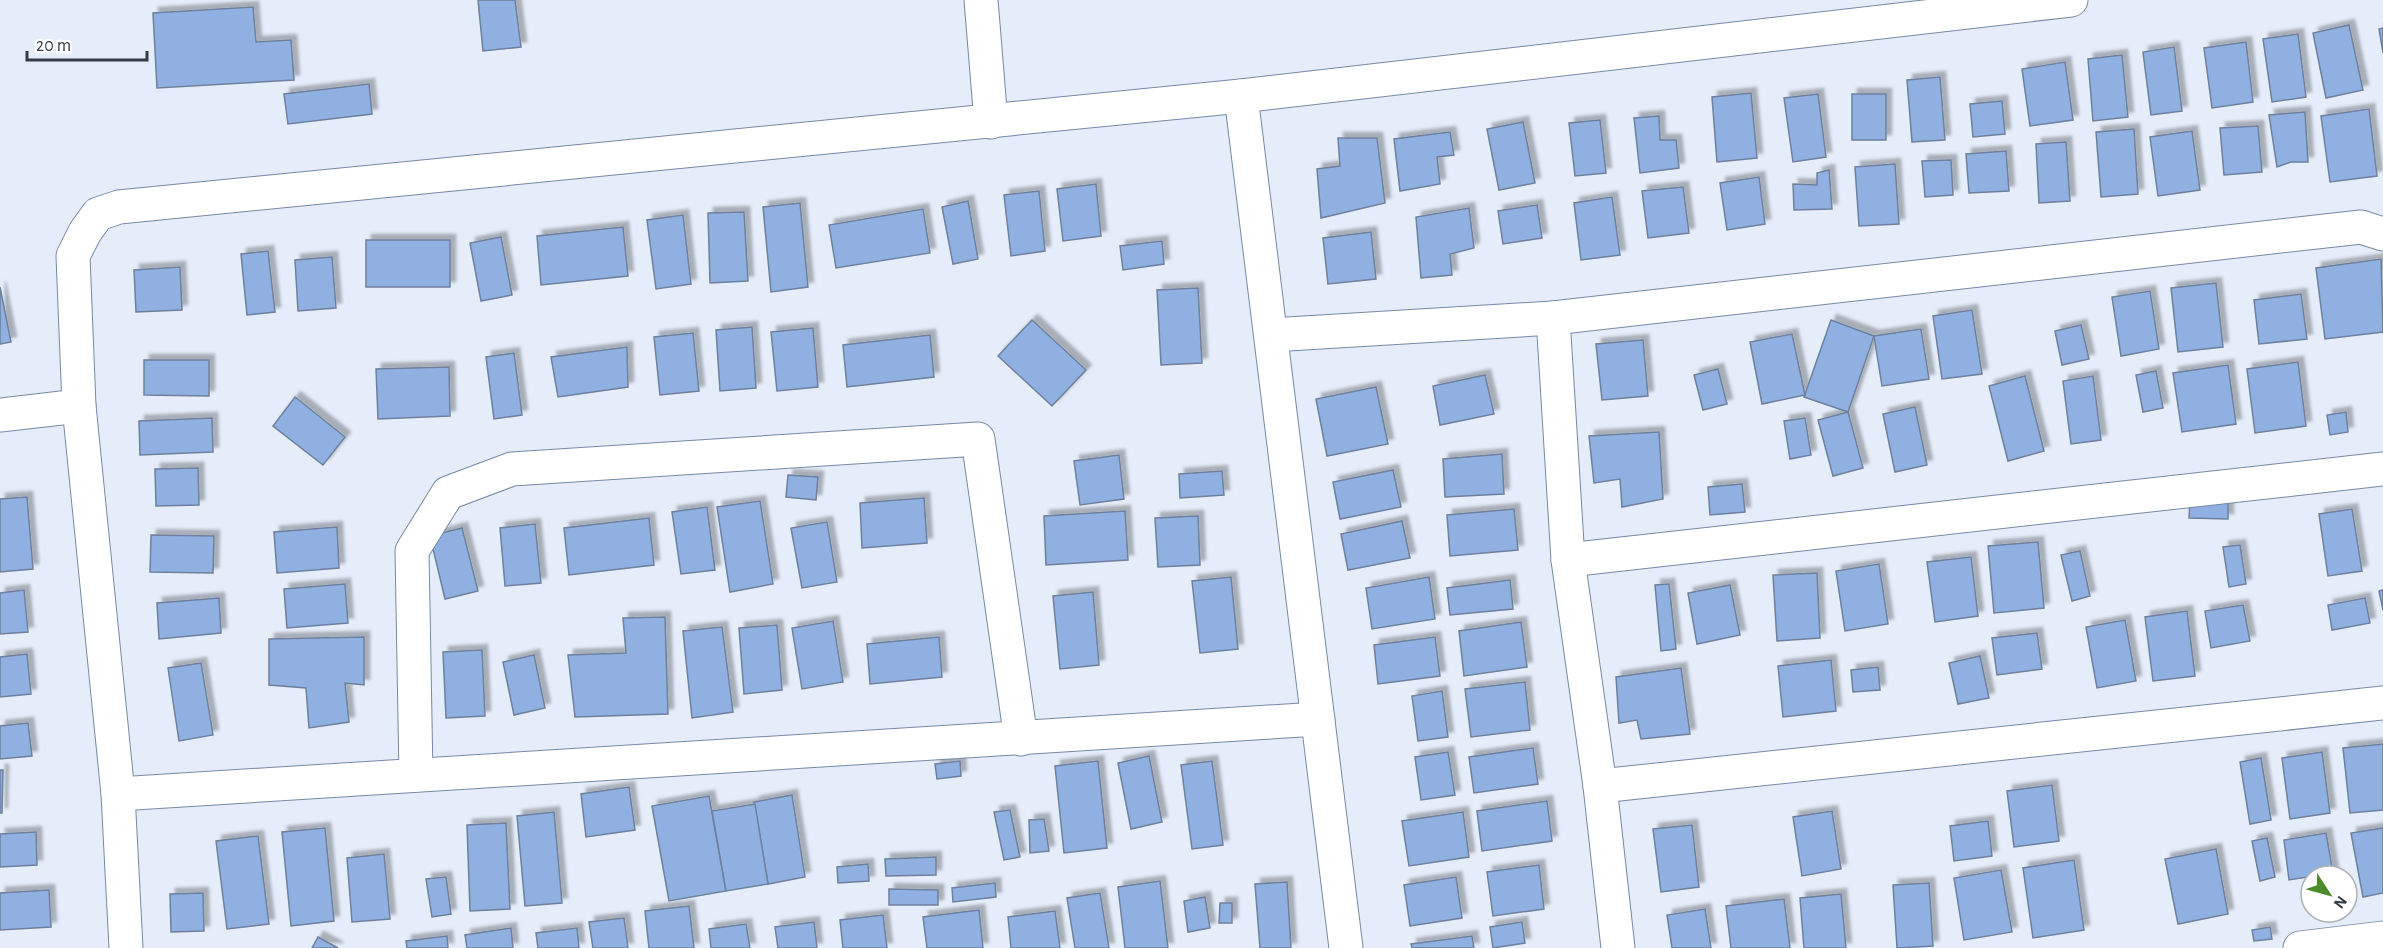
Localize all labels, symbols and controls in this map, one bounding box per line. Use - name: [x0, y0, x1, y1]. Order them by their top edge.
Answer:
- scale bar: [27, 24, 147, 62]
- text: 20 m: [36, 37, 71, 55]
- north arrow: [2299, 864, 2359, 924]
- text: N: [2331, 893, 2350, 911]

